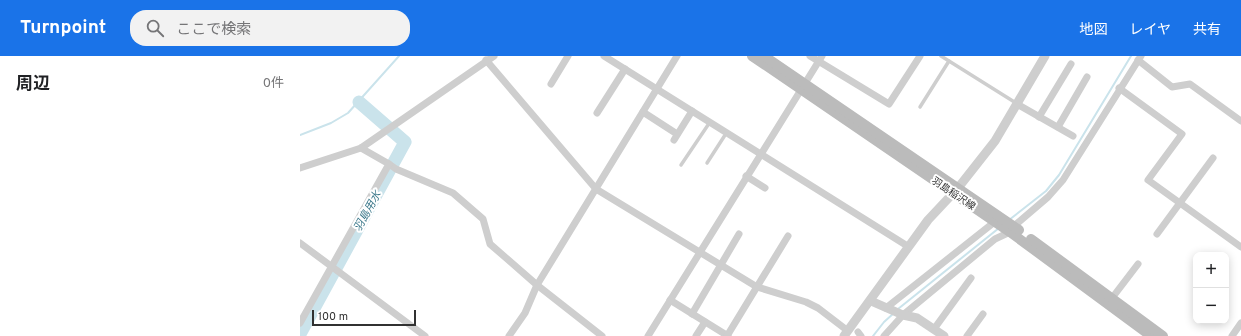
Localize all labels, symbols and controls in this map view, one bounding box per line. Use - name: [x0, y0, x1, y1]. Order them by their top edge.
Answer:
- search box: [130, 10, 410, 46]
- text: Turnpoint: [20, 16, 106, 40]
- icon: search: [144, 17, 166, 39]
- text: ここで検索: [176, 21, 251, 40]
- text: 地図: [1079, 22, 1107, 39]
- text: レイヤ: [1129, 22, 1171, 39]
- text: 共有: [1193, 22, 1221, 39]
- text: 周辺: [16, 74, 50, 96]
- text: 0件: [263, 76, 284, 92]
- street label: 羽島稲沢線: [929, 175, 978, 214]
- water label: 羽島用水: [351, 188, 385, 234]
- map controls: [1193, 252, 1229, 324]
- button: +: [1193, 252, 1229, 288]
- button: −: [1193, 288, 1229, 324]
- scale bar: [312, 308, 416, 327]
- text: 100 m: [318, 310, 348, 324]

